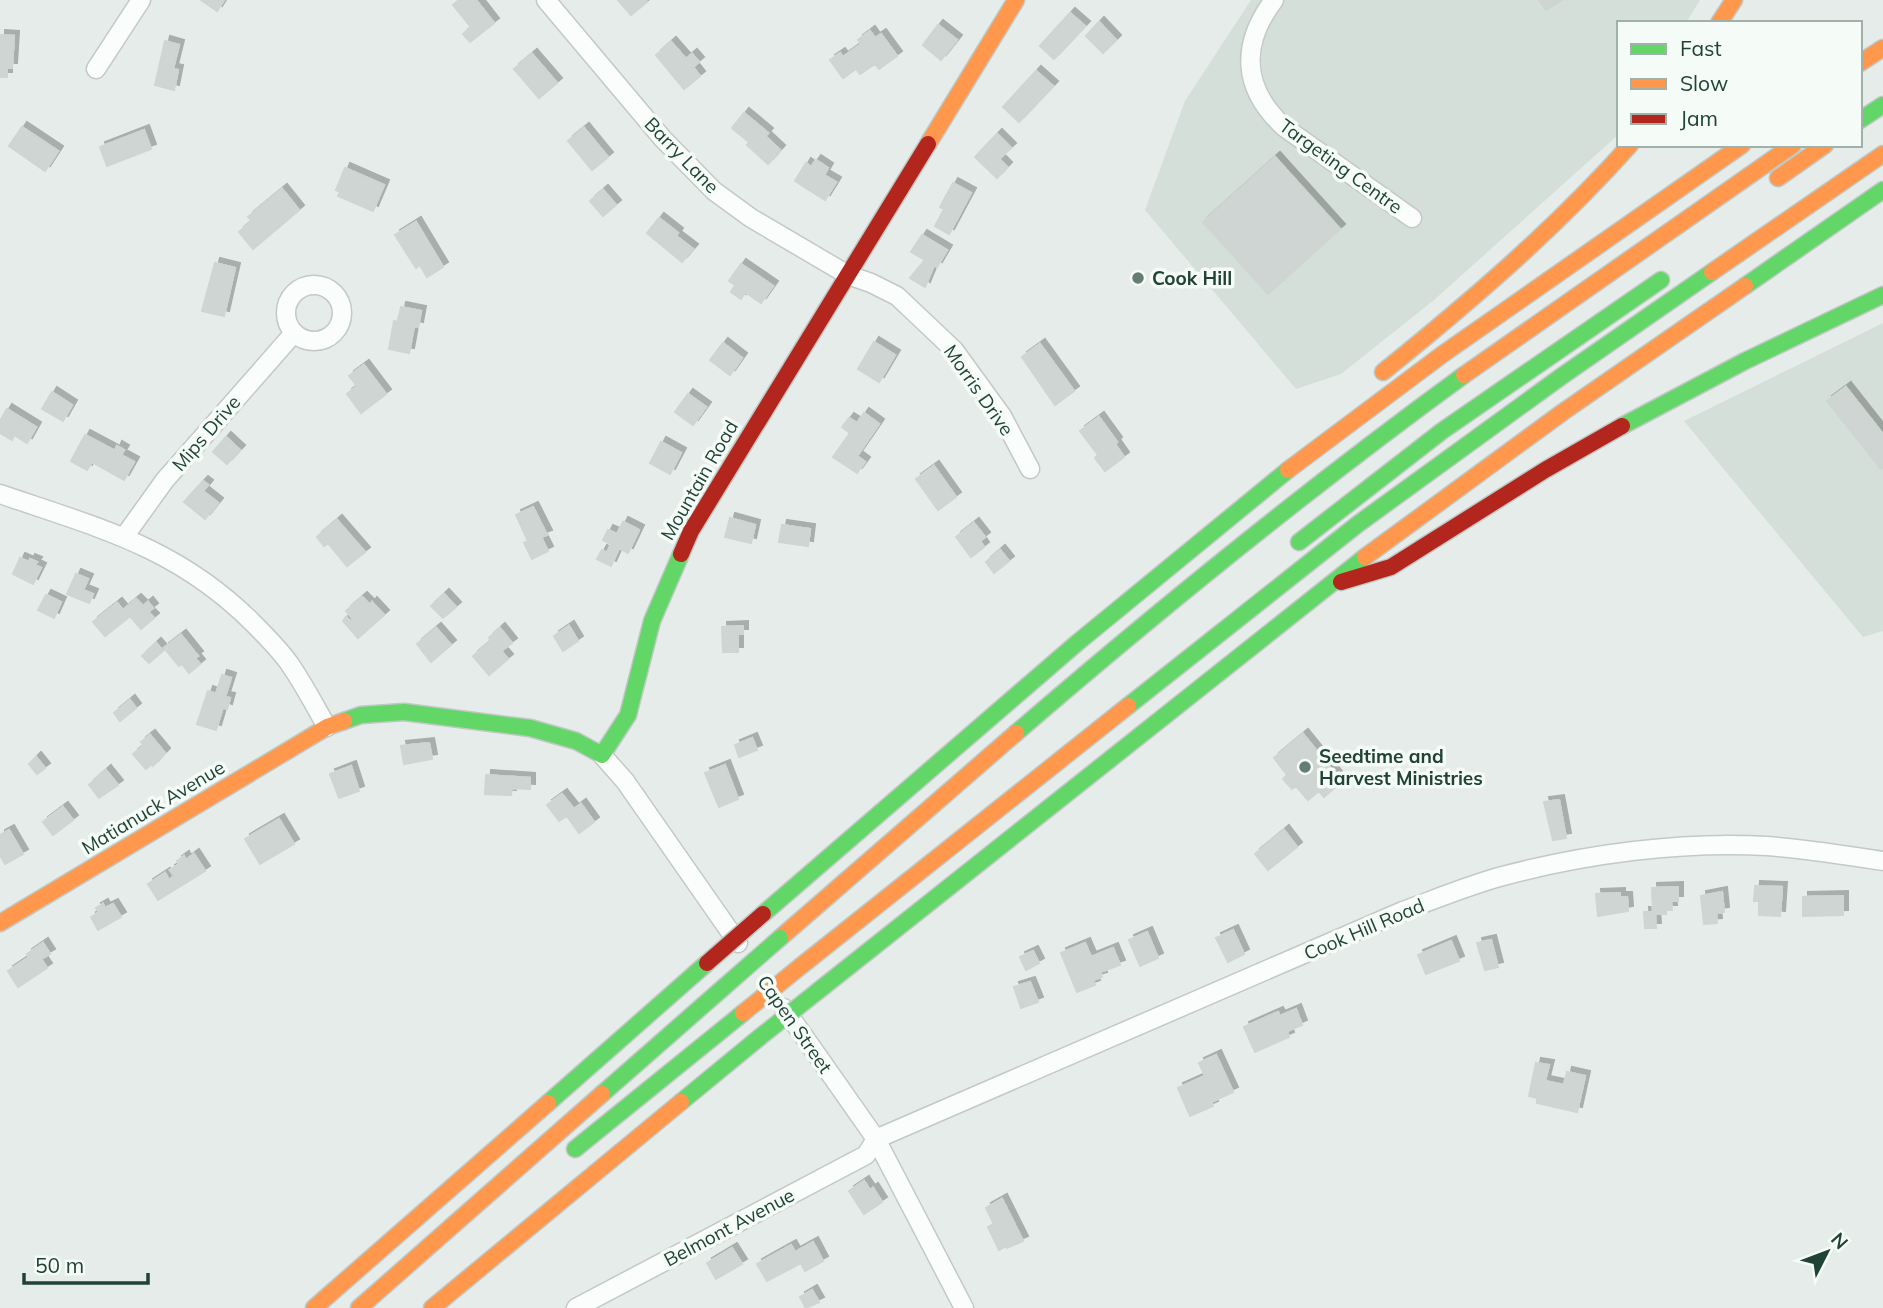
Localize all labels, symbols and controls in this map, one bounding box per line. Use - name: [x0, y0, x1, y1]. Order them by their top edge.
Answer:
- legend: [1617, 21, 1862, 147]
- text: Fast: [1680, 35, 1722, 61]
- text: Slow: [1680, 70, 1728, 96]
- text: Jam: [1680, 105, 1718, 131]
- street label: Barry Lane: [640, 112, 724, 198]
- street label: Targeting Centre: [1275, 113, 1407, 219]
- place label: Cook Hill: [1152, 266, 1232, 290]
- marker: Cook Hill: [1130, 270, 1146, 286]
- street label: Morris Drive: [939, 340, 1019, 440]
- street label: Mips Drive: [167, 390, 245, 476]
- street label: Mountain Road: [655, 416, 743, 544]
- place label: Seedtime and Harvest Ministries: [1319, 744, 1483, 790]
- street label: Matianuck Avenue: [77, 755, 229, 859]
- marker: Seedtime and Harvest Ministries: [1297, 759, 1313, 775]
- street label: Cook Hill Road: [1300, 893, 1428, 965]
- street label: Capen Street: [752, 970, 838, 1078]
- street label: Belmont Avenue: [660, 1183, 798, 1271]
- north arrow: [1792, 1217, 1862, 1287]
- text: N: [1826, 1227, 1853, 1254]
- scale bar: [24, 1242, 149, 1286]
- text: 50 m: [35, 1252, 84, 1278]

